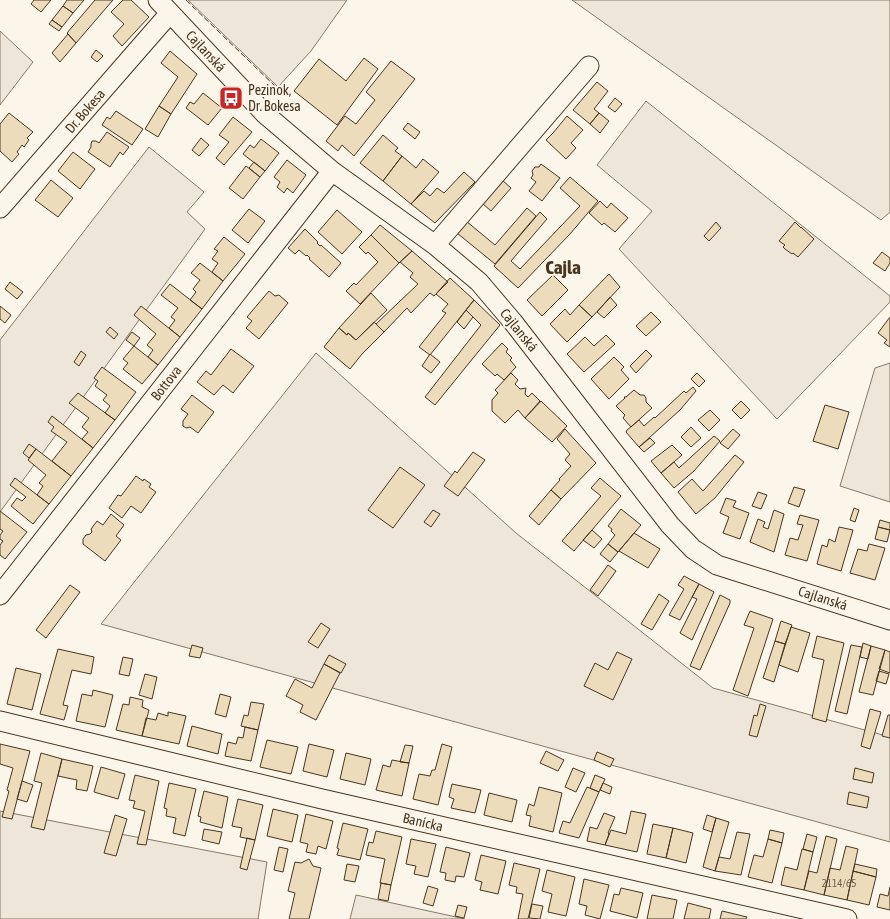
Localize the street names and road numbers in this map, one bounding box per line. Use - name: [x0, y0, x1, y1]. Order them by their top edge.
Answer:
- street label: Cajlanská: [183, 27, 229, 75]
- street label: Dr. Bokesa: [62, 86, 108, 136]
- street label: Cajlanská: [497, 305, 541, 355]
- street label: Bottova: [147, 362, 185, 404]
- street label: Cajlanská: [796, 583, 850, 613]
- street label: Banícka: [401, 810, 445, 834]

